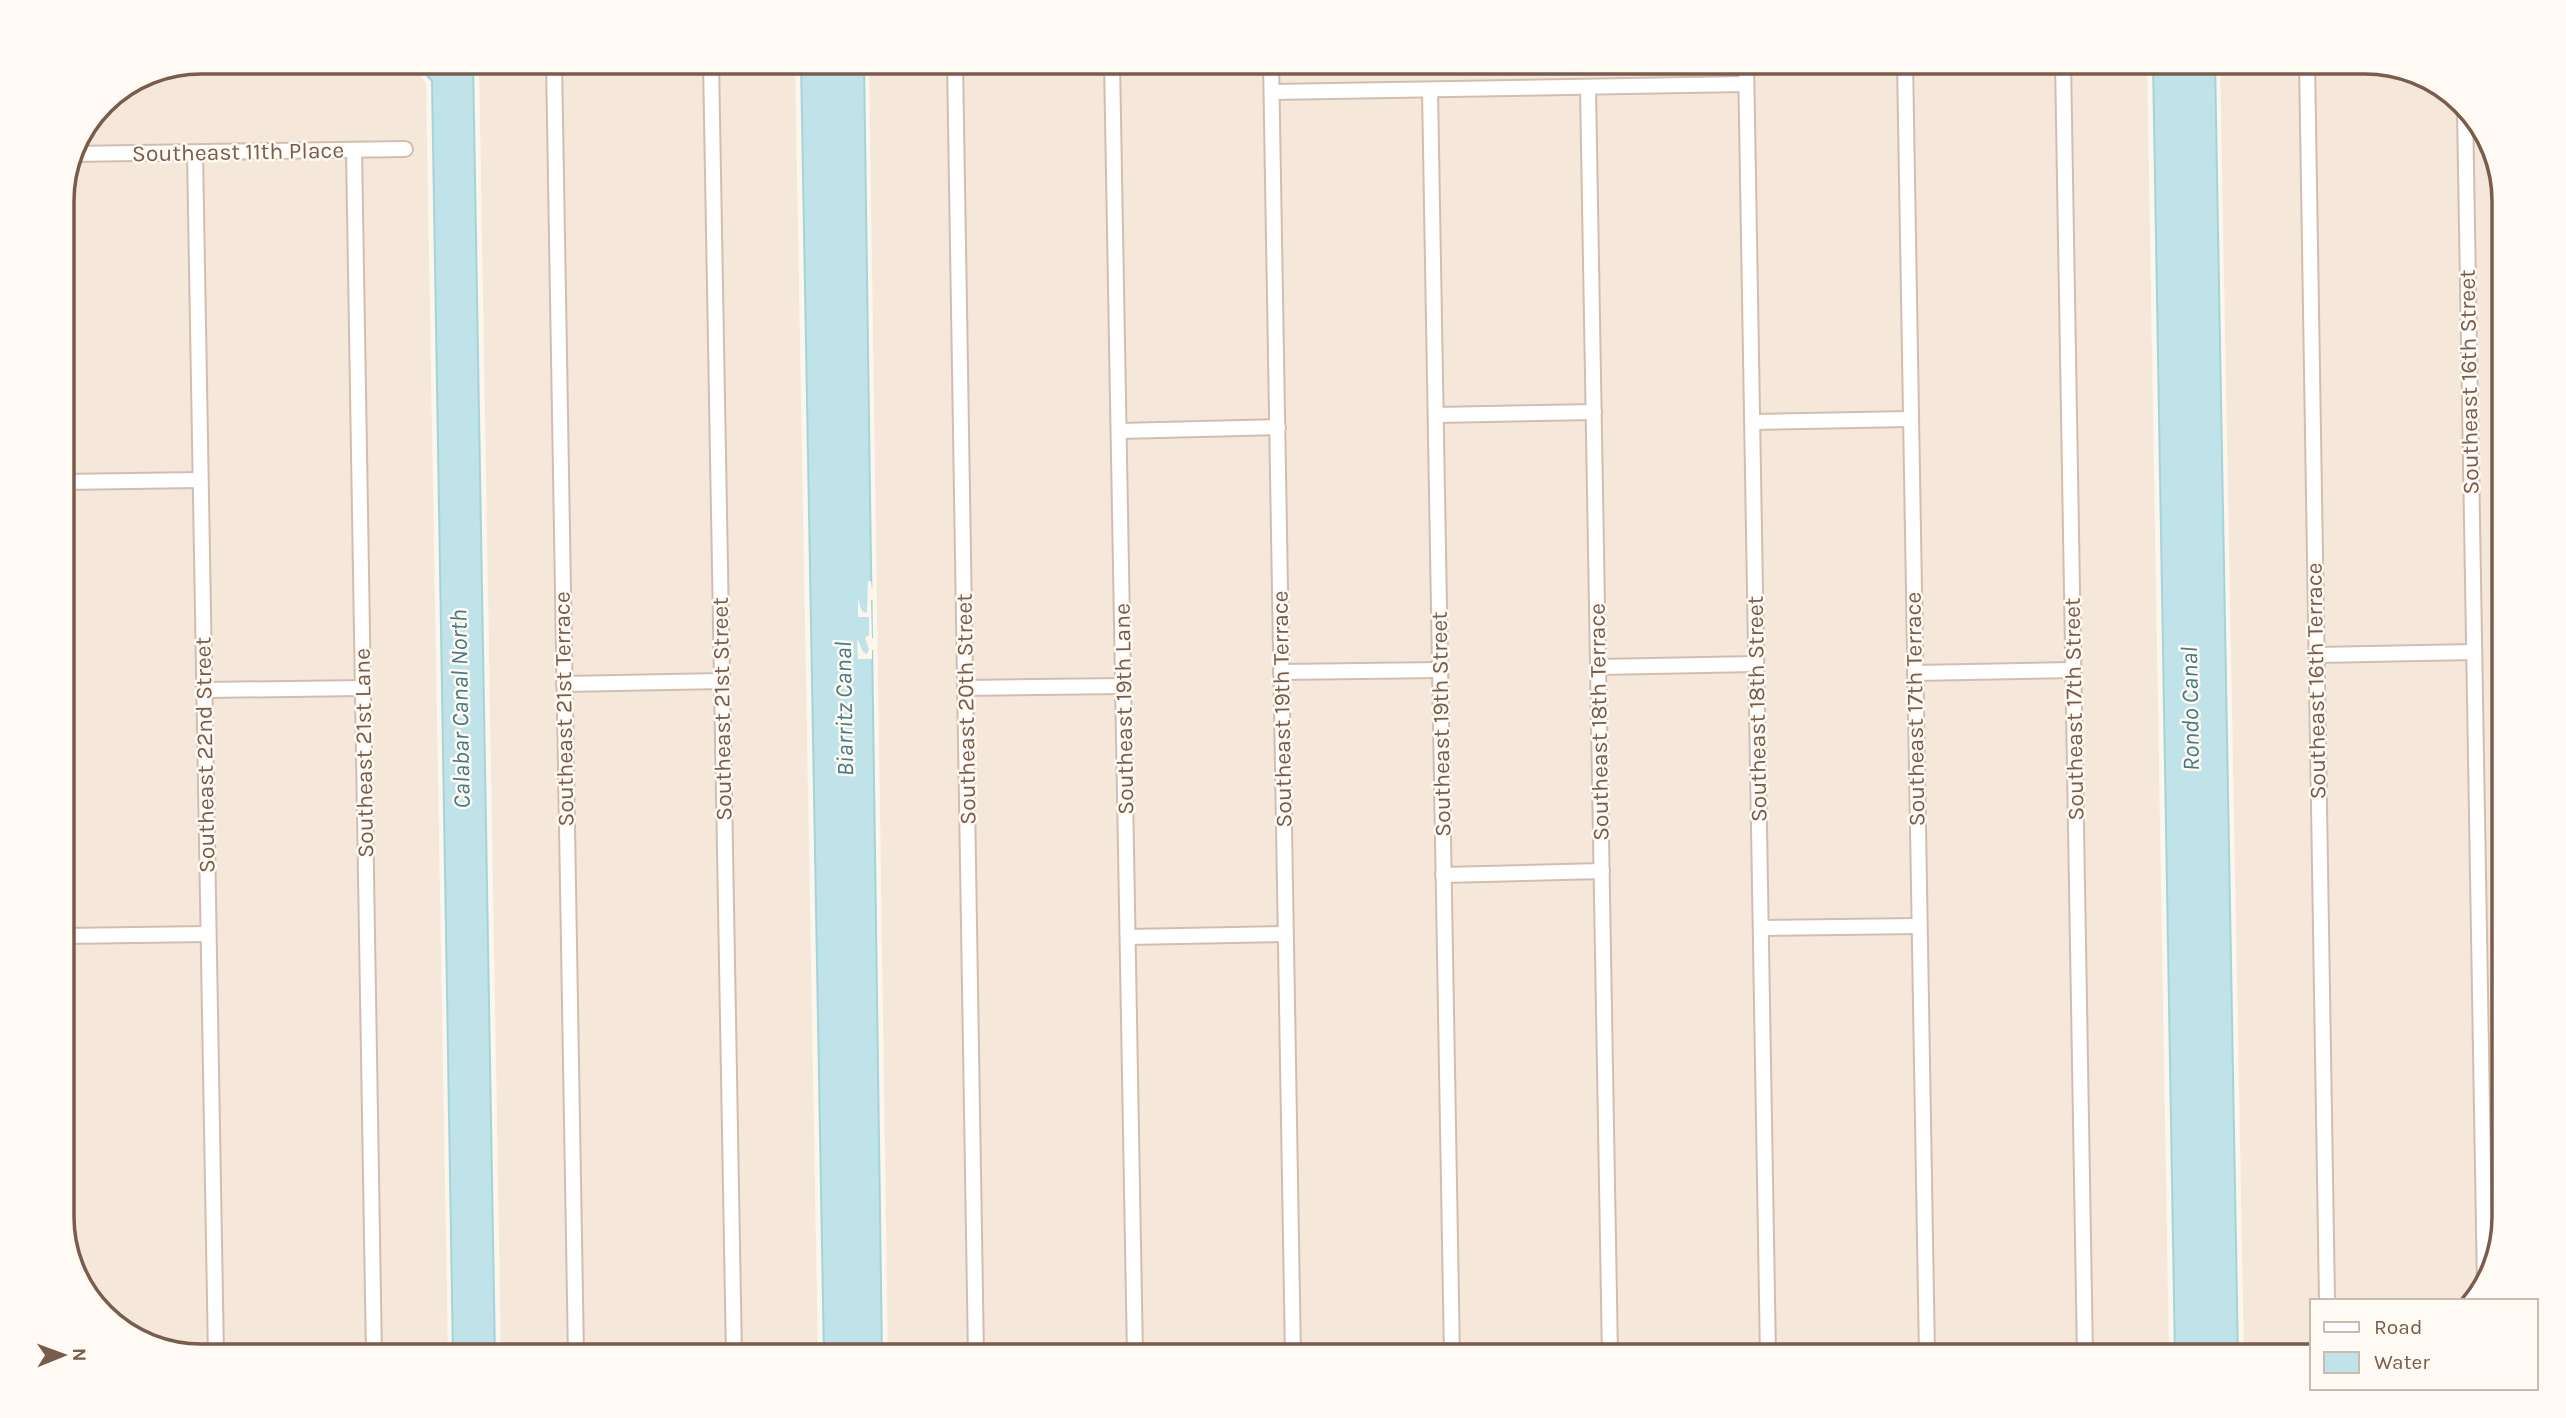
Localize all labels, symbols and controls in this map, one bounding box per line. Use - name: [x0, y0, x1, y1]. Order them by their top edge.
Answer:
- street label: Southeast 11th Place: [132, 137, 344, 167]
- street label: Southeast 16th Street: [2454, 269, 2484, 495]
- street label: Southeast 16th Terrace: [2300, 562, 2332, 800]
- street label: Southeast 19th Terrace: [1266, 590, 1298, 828]
- street label: Southeast 21st Terrace: [548, 591, 580, 827]
- street label: Southeast 17th Terrace: [1899, 592, 1931, 826]
- street label: Southeast 20th Street: [950, 593, 982, 825]
- street label: Southeast 18th Street: [1742, 595, 1772, 822]
- street label: Southeast 21st Street: [707, 597, 737, 821]
- street label: Southeast 17th Street: [2059, 597, 2089, 821]
- street label: Southeast 19th Lane: [1109, 603, 1139, 815]
- street label: Southeast 18th Terrace: [1583, 603, 1615, 841]
- water label: Calabar Canal North: [444, 609, 476, 809]
- street label: Southeast 19th Street: [1426, 611, 1456, 837]
- street label: Southeast 22nd Street: [189, 636, 221, 873]
- water label: Biarritz Canal: [829, 641, 859, 777]
- water label: Rondo Canal: [2175, 647, 2205, 771]
- street label: Southeast 21st Lane: [349, 648, 379, 858]
- legend: [2310, 1299, 2538, 1390]
- text: Road: [2374, 1315, 2422, 1339]
- north arrow: [28, 1320, 98, 1390]
- text: N: [68, 1348, 90, 1362]
- text: Water: [2374, 1350, 2430, 1374]

